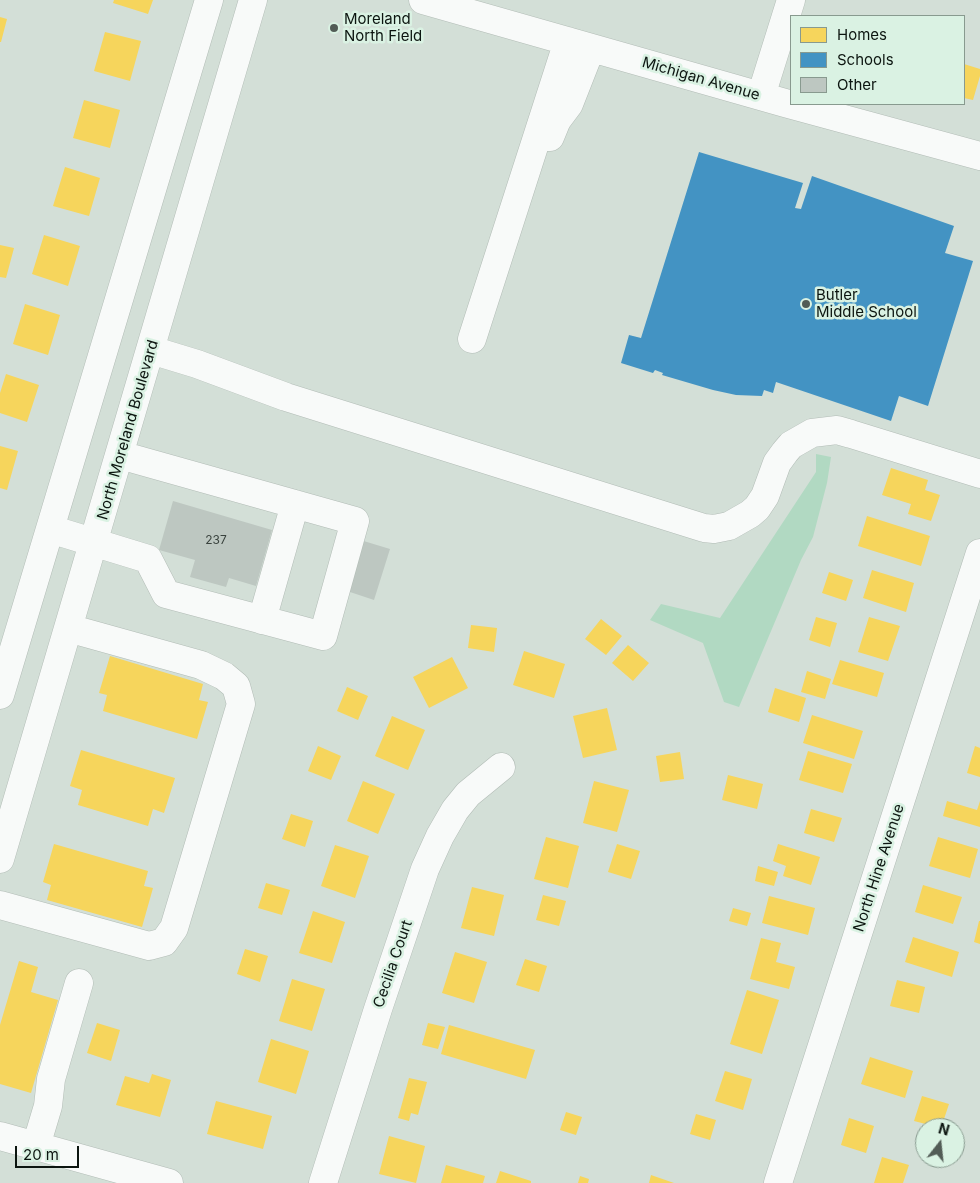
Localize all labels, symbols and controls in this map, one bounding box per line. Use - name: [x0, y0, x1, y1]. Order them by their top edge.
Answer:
- place label: Moreland North Field: [344, 10, 422, 45]
- legend: [790, 15, 965, 105]
- marker: Moreland North Field: [328, 22, 340, 34]
- text: Homes: [837, 25, 887, 44]
- text: Schools: [837, 50, 894, 69]
- street label: Michigan Avenue: [640, 54, 762, 104]
- text: Other: [837, 75, 877, 94]
- place label: Butler Middle School: [816, 286, 917, 321]
- marker: Butler Middle School: [800, 298, 812, 310]
- street label: North Moreland Boulevard: [94, 338, 162, 522]
- house number: 237: [205, 533, 227, 547]
- street label: North Hine Avenue: [850, 802, 908, 934]
- street label: Cecilia Court: [370, 918, 416, 1010]
- north arrow: [915, 1118, 965, 1168]
- text: N: [937, 1119, 951, 1139]
- scale bar: [18, 1136, 81, 1168]
- text: 20 m: [23, 1145, 59, 1164]

